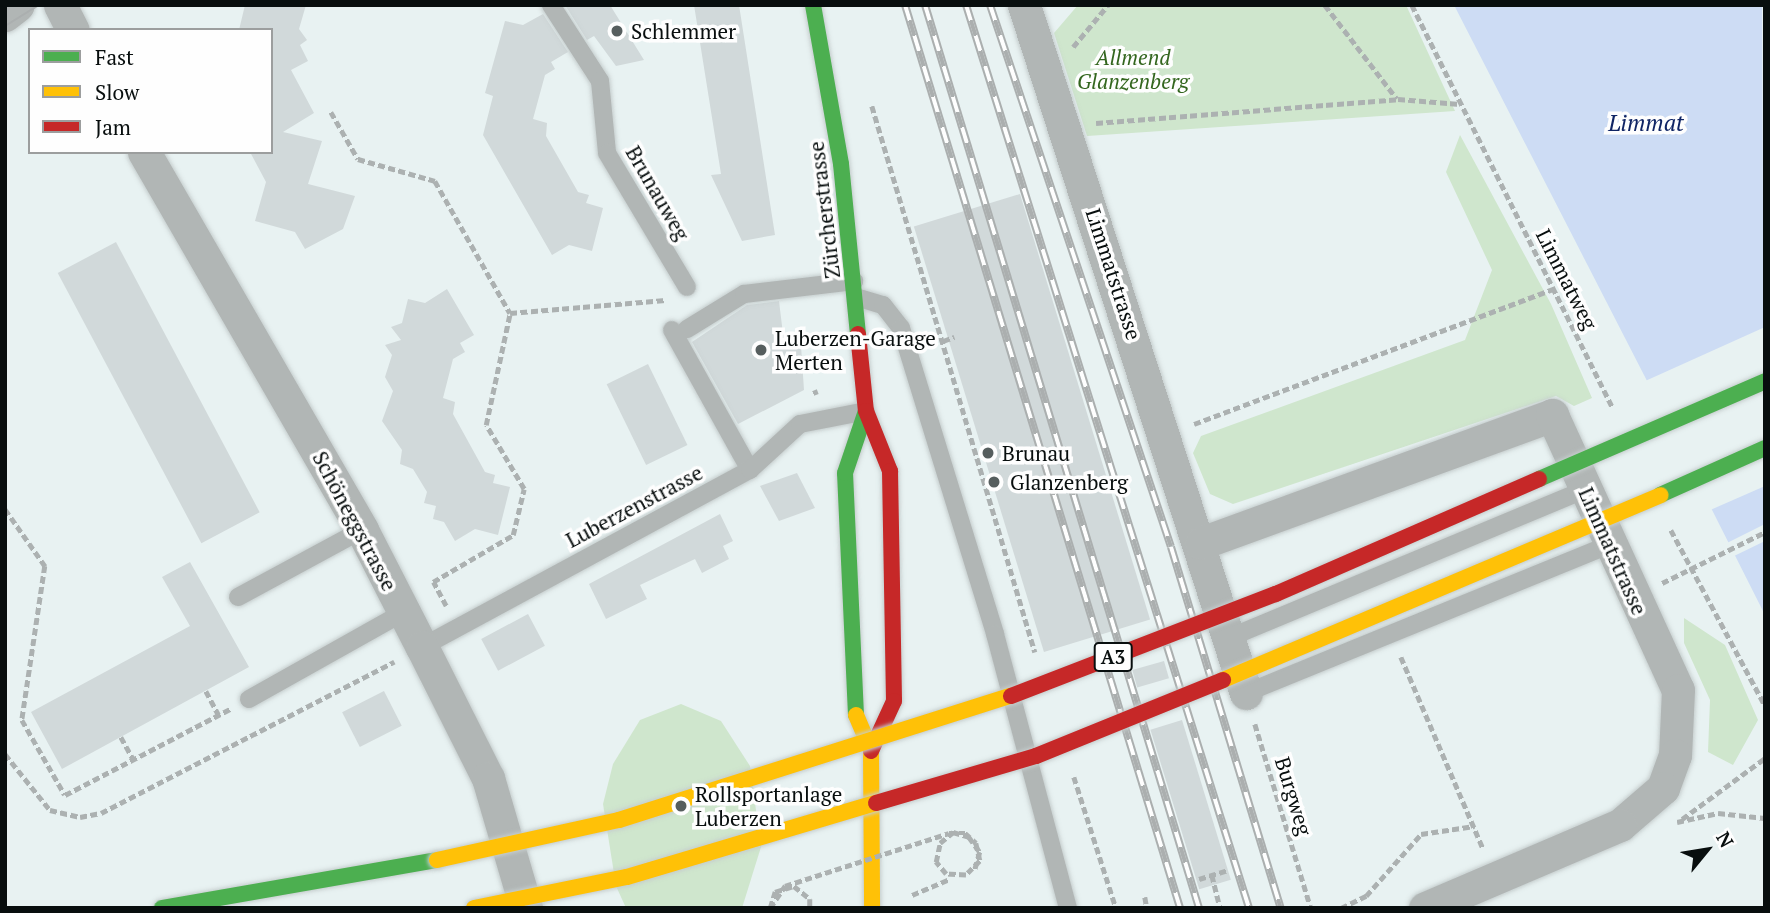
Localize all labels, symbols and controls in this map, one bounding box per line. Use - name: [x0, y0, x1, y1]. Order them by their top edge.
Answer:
- place label: Schlemmer: [631, 18, 736, 44]
- marker: Schlemmer: [609, 23, 625, 39]
- legend: [28, 28, 273, 154]
- text: Fast: [95, 43, 134, 71]
- park label: Allmend Glanzenberg: [1077, 44, 1189, 94]
- text: Slow: [95, 78, 139, 106]
- water label: Limmat: [1608, 109, 1684, 137]
- text: Jam: [95, 113, 131, 141]
- street label: Zürcherstrasse: [803, 140, 845, 280]
- street label: Brunauweg: [621, 141, 695, 245]
- street label: Limmatstrasse: [1081, 205, 1147, 343]
- street label: Limmatweg: [1531, 225, 1603, 333]
- place label: Luberzen-Garage Merten: [775, 325, 936, 375]
- marker: Luberzen-Garage Merten: [753, 342, 769, 358]
- place label: Brunau: [1002, 440, 1070, 466]
- marker: Brunau: [980, 445, 996, 461]
- street label: Schöneggstrasse: [308, 447, 402, 595]
- street label: Luberzenstrasse: [561, 459, 707, 553]
- place label: Glanzenberg: [1010, 469, 1128, 495]
- marker: Glanzenberg: [984, 472, 1004, 492]
- street label: Limmatstrasse: [1574, 483, 1652, 619]
- road number: A3: [1092, 642, 1134, 672]
- street label: Burgweg: [1270, 754, 1318, 838]
- place label: Rollsportanlage Luberzen: [695, 781, 842, 831]
- marker: Rollsportanlage Luberzen: [673, 798, 689, 814]
- north arrow: [1672, 815, 1742, 885]
- text: N: [1711, 827, 1740, 852]

